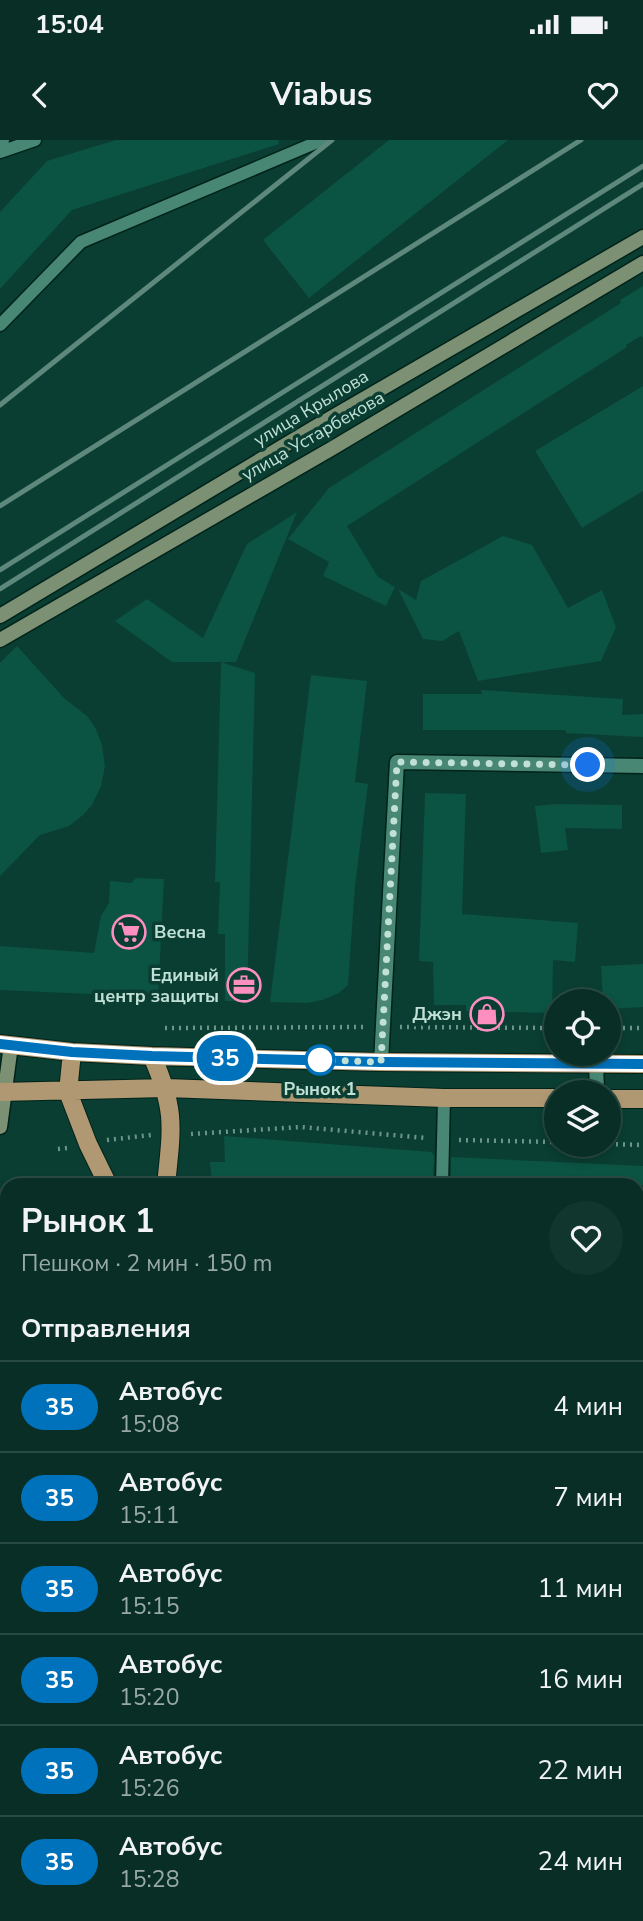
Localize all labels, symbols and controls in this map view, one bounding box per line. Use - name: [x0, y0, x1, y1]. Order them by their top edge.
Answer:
- text: 15:04: [35, 7, 104, 42]
- text: Viabus: [271, 73, 372, 116]
- icon: back: [21, 76, 59, 114]
- icon: heart: [584, 76, 622, 114]
- street label: улица Крылова: [249, 364, 373, 452]
- street label: улица Устарбекова: [237, 385, 389, 487]
- your location: [570, 747, 605, 782]
- supermarket icon: Весна: [110, 913, 148, 951]
- place label: Весна: [154, 920, 206, 944]
- place label: Единый центр защиты: [94, 963, 219, 1008]
- office icon: Единый центр защиты: [225, 966, 263, 1004]
- map controls: [544, 989, 621, 1157]
- button: locate: [544, 989, 621, 1066]
- shop icon: Джэн: [468, 995, 506, 1033]
- place label: Джэн: [413, 1002, 462, 1026]
- line badge: 35: [194, 1035, 256, 1081]
- text: 35: [211, 1042, 239, 1074]
- marker: Рынок 1: [305, 1045, 335, 1075]
- place label: Рынок 1: [284, 1077, 356, 1101]
- button: layers: [544, 1080, 621, 1157]
- text: Рынок 1: [21, 1199, 155, 1244]
- button: heart: [549, 1201, 623, 1275]
- text: Пешком · 2 мин · 150 m: [21, 1248, 272, 1279]
- text: Отправления: [21, 1311, 191, 1346]
- text: Автобус: [119, 1374, 222, 1409]
- text: 4 мин: [553, 1389, 623, 1424]
- text: 35: [45, 1391, 74, 1423]
- text: 15:08: [119, 1409, 179, 1440]
- text: Автобус: [119, 1465, 222, 1500]
- text: 7 мин: [553, 1480, 623, 1515]
- text: 35: [45, 1482, 74, 1514]
- text: 15:11: [119, 1500, 179, 1531]
- text: Автобус: [119, 1556, 222, 1591]
- text: 11 мин: [538, 1571, 623, 1606]
- text: 35: [45, 1573, 74, 1605]
- text: 15:15: [119, 1591, 179, 1622]
- text: Автобус: [119, 1647, 222, 1682]
- text: 16 мин: [538, 1662, 623, 1697]
- text: 35: [45, 1664, 74, 1696]
- text: 15:20: [119, 1682, 179, 1713]
- text: Автобус: [119, 1738, 222, 1773]
- text: 22 мин: [538, 1753, 623, 1788]
- text: 35: [45, 1755, 74, 1787]
- text: 15:26: [119, 1773, 179, 1804]
- text: Автобус: [119, 1829, 222, 1864]
- text: 24 мин: [538, 1844, 623, 1879]
- text: 35: [45, 1846, 74, 1878]
- text: 15:28: [119, 1864, 179, 1895]

